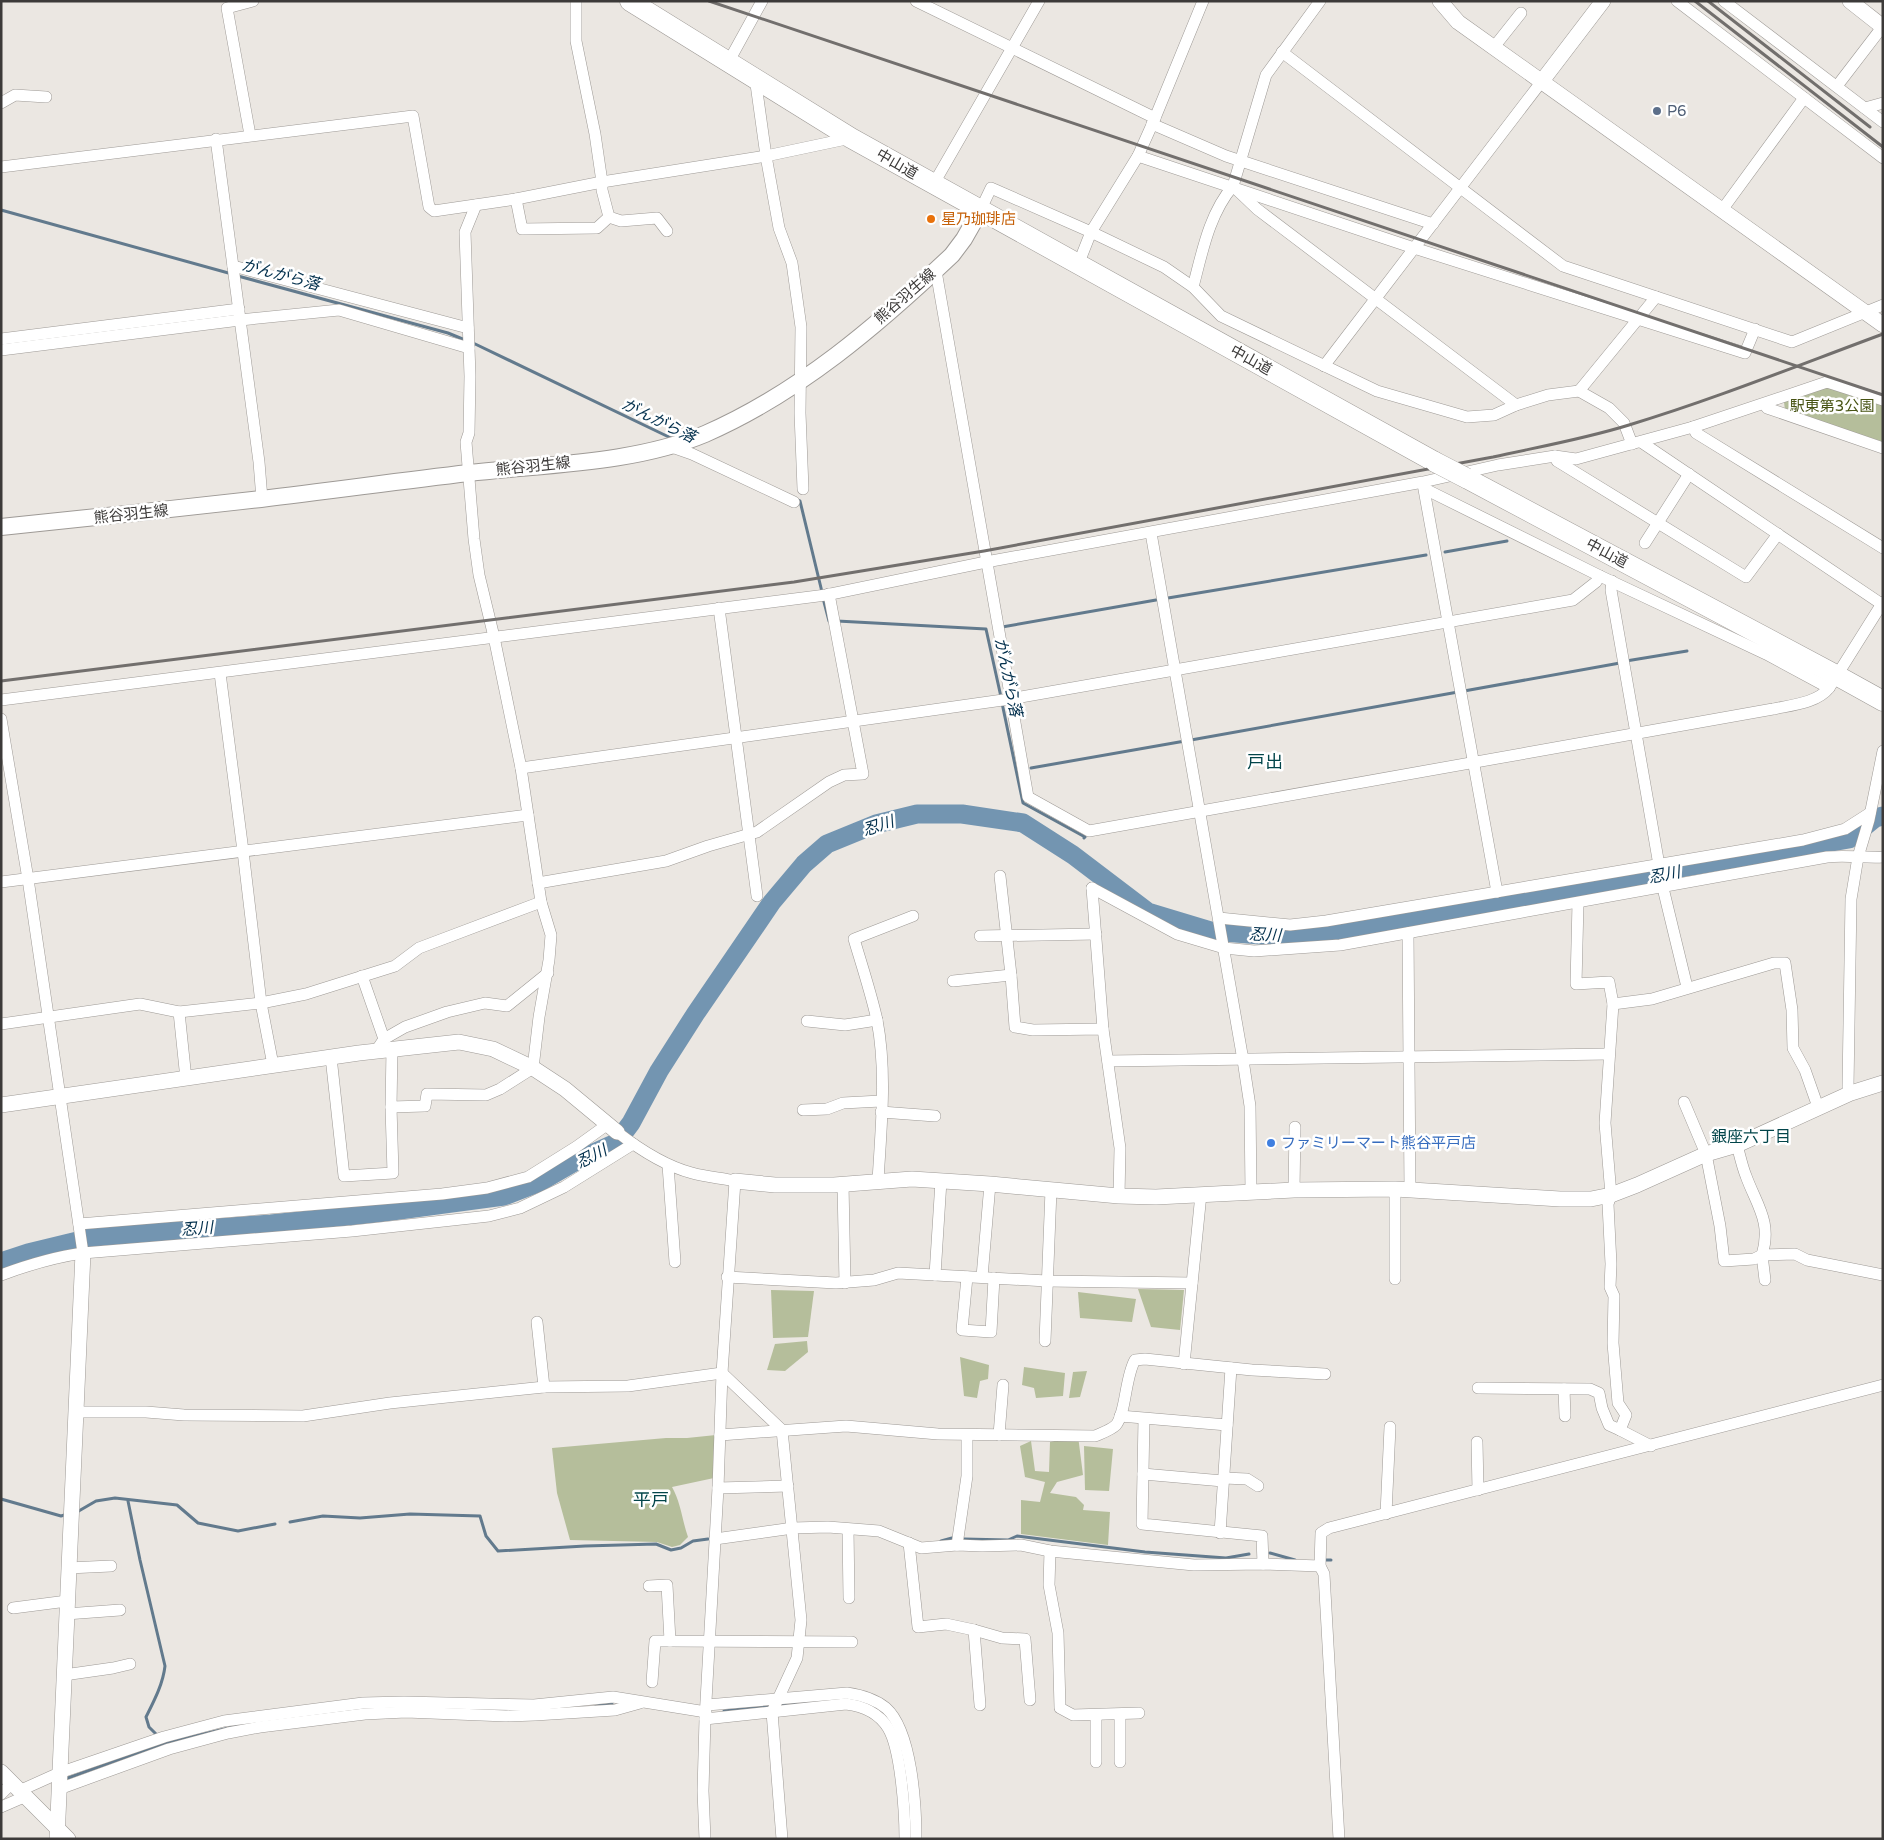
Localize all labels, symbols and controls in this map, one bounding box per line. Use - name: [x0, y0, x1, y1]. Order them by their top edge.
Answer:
- place label: P6: [1667, 102, 1687, 120]
- marker: P6: [1651, 105, 1663, 117]
- street label: 中山道: [873, 145, 921, 183]
- place label: 星乃珈琲店: [941, 210, 1016, 228]
- marker: 星乃珈琲店: [925, 213, 937, 225]
- water label: がんがら落: [240, 255, 325, 296]
- street label: 熊谷羽生線: [871, 265, 939, 327]
- street label: 中山道: [1227, 341, 1275, 379]
- water label: がんがら落: [618, 394, 702, 449]
- park label: 駅東第3公園: [1790, 397, 1874, 415]
- street label: 熊谷羽生線: [495, 453, 571, 479]
- street label: 熊谷羽生線: [93, 501, 169, 527]
- street label: 中山道: [1583, 534, 1631, 572]
- water label: がんがら落: [990, 636, 1027, 721]
- district label: 戸出: [1247, 751, 1283, 773]
- water label: 忍川: [860, 811, 899, 840]
- water label: 忍川: [1647, 862, 1684, 888]
- water label: 忍川: [1248, 924, 1283, 946]
- district label: 銀座六丁目: [1711, 1127, 1791, 1147]
- place label: ファミリーマート熊谷平戸店: [1281, 1134, 1476, 1152]
- marker: ファミリーマート熊谷平戸店: [1265, 1137, 1277, 1149]
- water label: 忍川: [573, 1140, 612, 1173]
- water label: 忍川: [180, 1217, 216, 1240]
- district label: 平戸: [633, 1489, 669, 1511]

